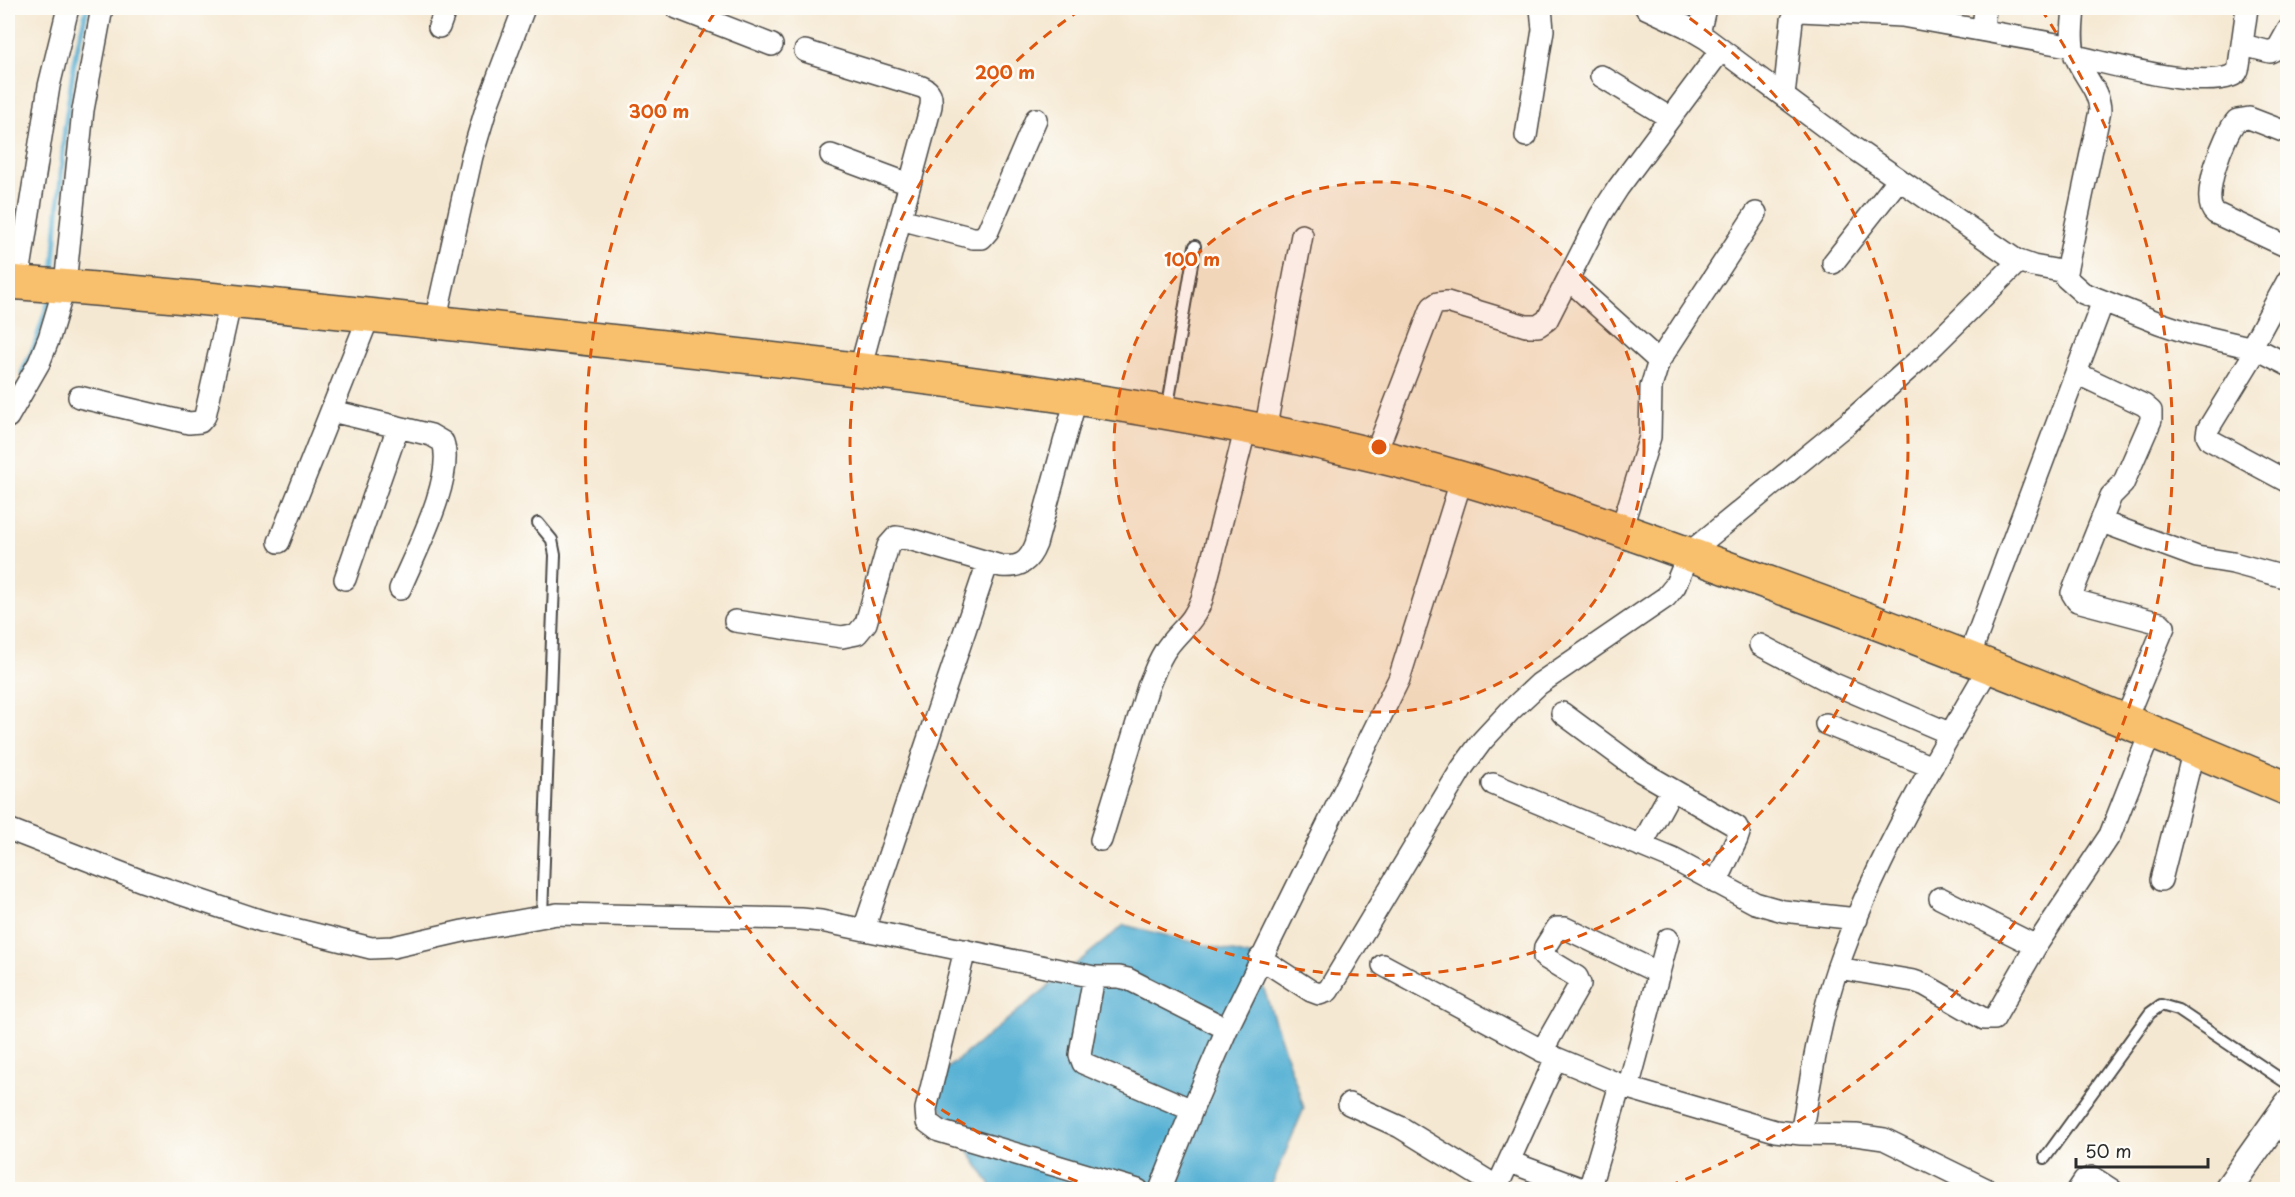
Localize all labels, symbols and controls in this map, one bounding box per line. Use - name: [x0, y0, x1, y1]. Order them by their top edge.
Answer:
- text: 200 m: [975, 58, 1035, 85]
- text: 300 m: [629, 97, 689, 124]
- text: 100 m: [1164, 245, 1220, 272]
- centre of rings: [1369, 437, 1389, 457]
- scale bar: [2076, 1131, 2208, 1169]
- text: 50 m: [2085, 1137, 2132, 1164]

